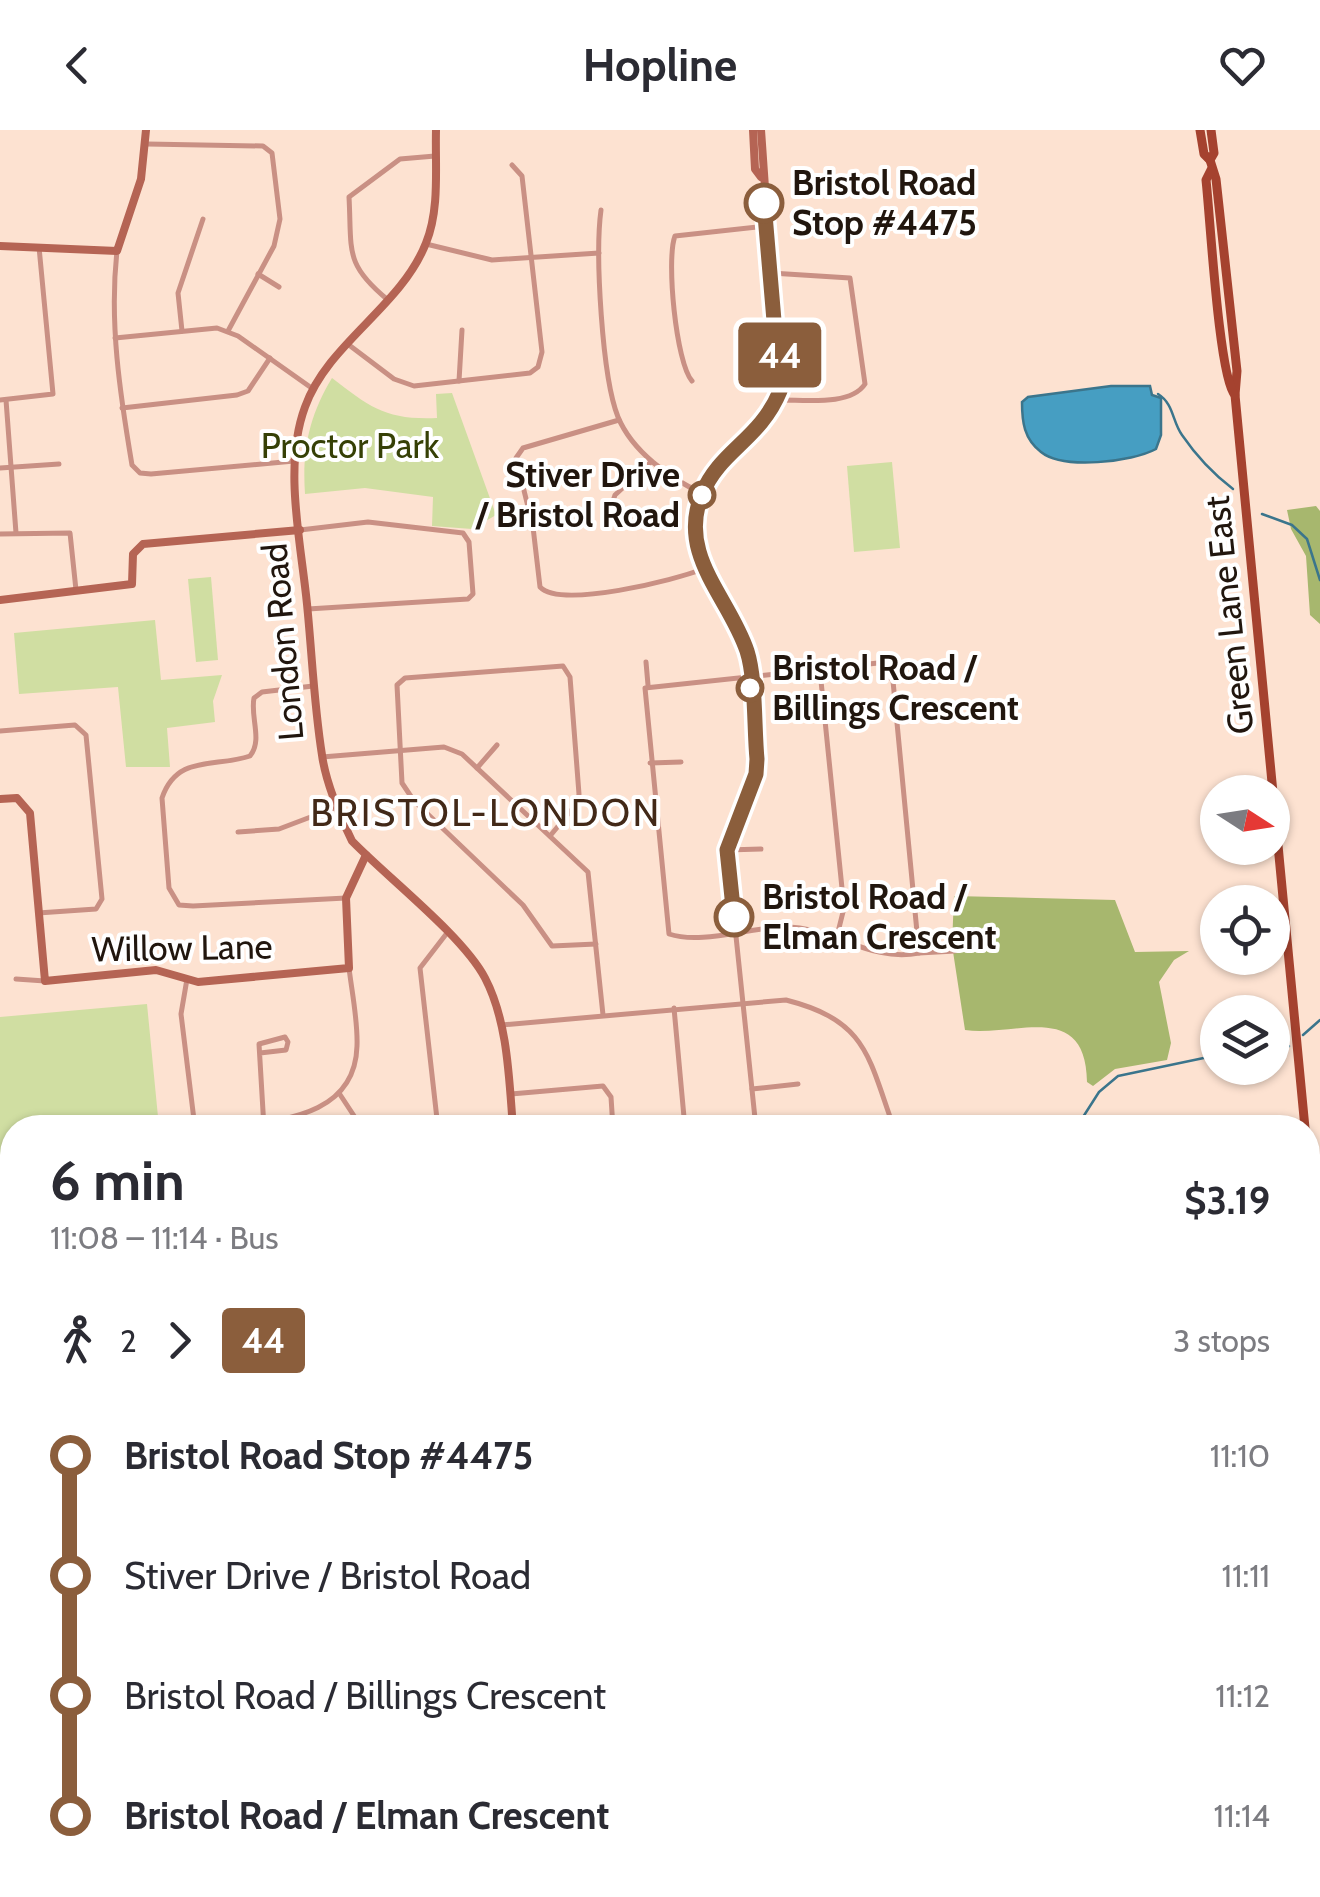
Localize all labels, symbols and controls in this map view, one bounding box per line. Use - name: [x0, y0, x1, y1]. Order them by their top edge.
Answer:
- icon: back: [50, 38, 105, 93]
- text: Hopline: [583, 38, 737, 92]
- icon: heart: [1215, 38, 1270, 93]
- place label: Bristol Road Stop #4475: [792, 161, 977, 244]
- marker: Bristol Road Stop #4475: [745, 184, 783, 222]
- line badge: 44: [735, 322, 825, 388]
- text: 44: [758, 334, 802, 377]
- park label: Proctor Park: [261, 424, 440, 467]
- place label: Stiver Drive / Bristol Road: [474, 453, 680, 536]
- marker: Stiver Drive / Bristol Road: [689, 482, 715, 508]
- street label: Green Lane East: [1195, 494, 1262, 736]
- street label: London Road: [252, 542, 313, 743]
- place label: Bristol Road / Billings Crescent: [772, 646, 1019, 729]
- marker: Bristol Road / Billings Crescent: [737, 675, 763, 701]
- north arrow: [1200, 775, 1290, 865]
- map controls: [1200, 775, 1290, 1085]
- district label: BRISTOL-LONDON: [310, 789, 662, 836]
- place label: Bristol Road / Elman Crescent: [762, 875, 996, 958]
- button: locate: [1200, 885, 1290, 975]
- marker: Bristol Road / Elman Crescent: [715, 898, 753, 936]
- street label: Willow Lane: [91, 924, 273, 971]
- button: layers: [1200, 995, 1290, 1085]
- text: 6 min: [50, 1147, 185, 1214]
- text: $3.19: [1184, 1177, 1270, 1224]
- text: 11:08 – 11:14 · Bus: [50, 1218, 278, 1257]
- icon: walk: [50, 1313, 105, 1368]
- icon: forward: [152, 1313, 207, 1368]
- text: 44: [242, 1319, 285, 1362]
- text: 2: [120, 1321, 137, 1360]
- text: 3 stops: [1173, 1321, 1270, 1360]
- text: Bristol Road Stop #4475: [124, 1432, 533, 1479]
- text: 11:10: [1210, 1436, 1270, 1475]
- text: Stiver Drive / Bristol Road: [124, 1552, 531, 1599]
- text: 11:11: [1222, 1556, 1270, 1595]
- text: Bristol Road / Billings Crescent: [124, 1672, 606, 1719]
- text: 11:12: [1215, 1676, 1270, 1715]
- text: Bristol Road / Elman Crescent: [124, 1792, 609, 1839]
- text: 11:14: [1214, 1796, 1270, 1835]

